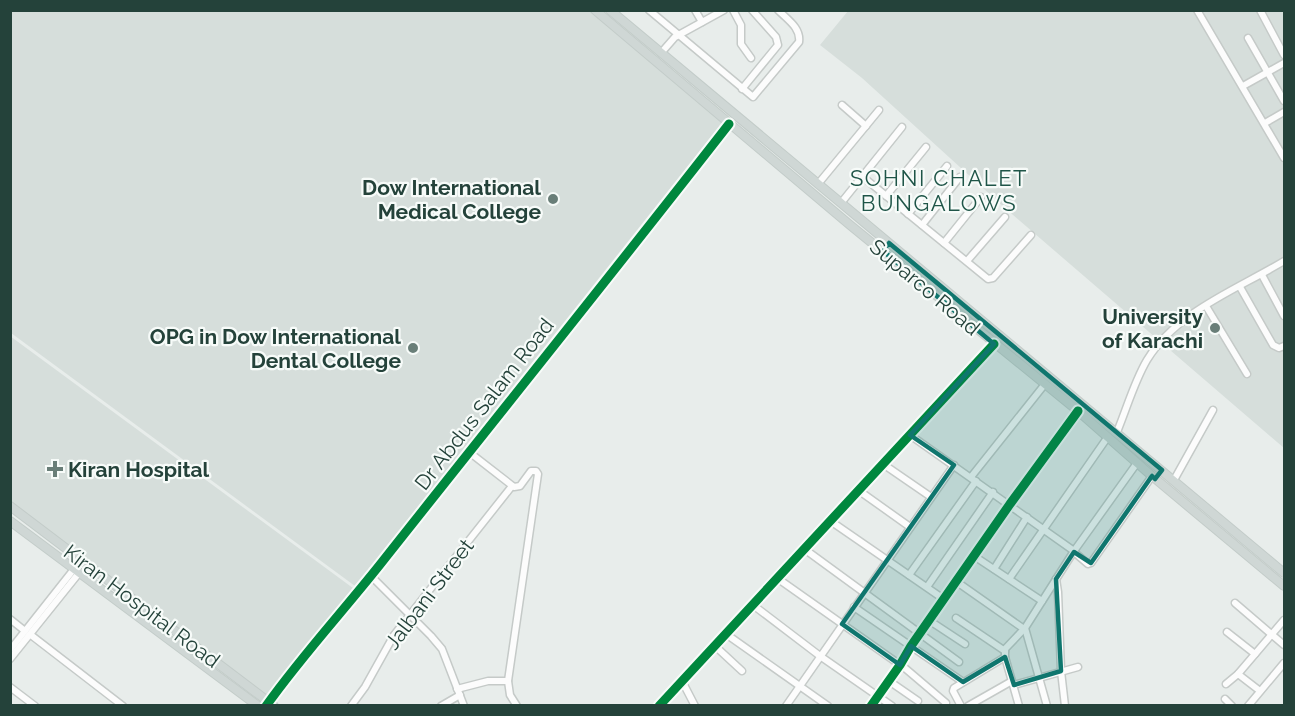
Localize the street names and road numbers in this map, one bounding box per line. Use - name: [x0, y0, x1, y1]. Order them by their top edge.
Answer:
- street label: Suparco Road: [865, 234, 985, 340]
- street label: Dr Abdus Salam Road: [409, 313, 559, 495]
- street label: Jalbani Street: [379, 534, 479, 654]
- street label: Kiran Hospital Road: [59, 539, 225, 673]

